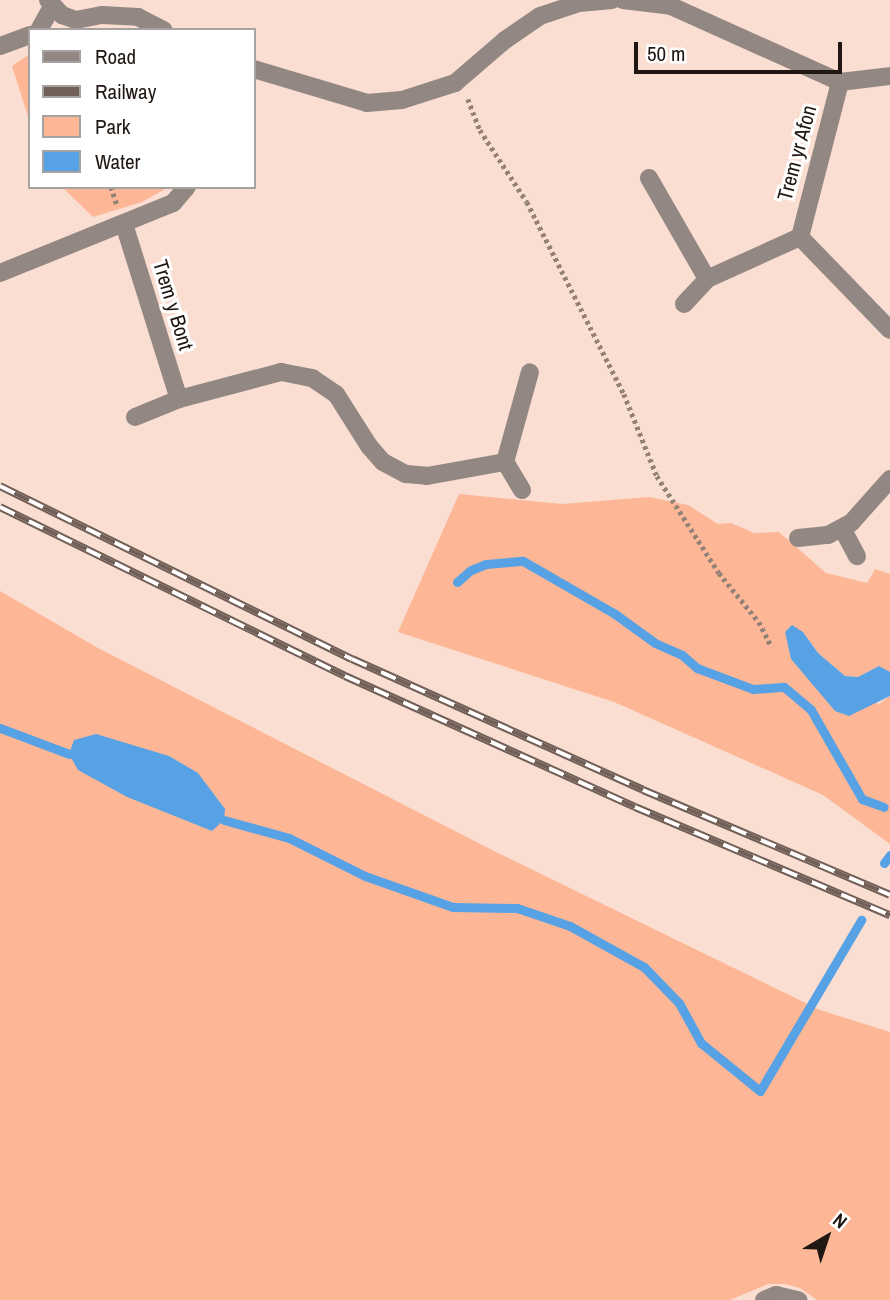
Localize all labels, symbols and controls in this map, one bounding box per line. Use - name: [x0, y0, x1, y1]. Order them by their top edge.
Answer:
- legend: [28, 28, 256, 189]
- scale bar: [638, 28, 846, 72]
- text: 50 m: [647, 39, 685, 68]
- text: Road: [95, 42, 136, 71]
- text: Railway: [95, 77, 156, 106]
- street label: Trem yr Afon: [772, 102, 822, 204]
- text: Park: [95, 112, 130, 141]
- text: Water: [95, 147, 140, 176]
- street label: Trem y Bont: [147, 257, 199, 353]
- north arrow: [792, 1202, 862, 1272]
- text: N: [828, 1207, 853, 1234]

